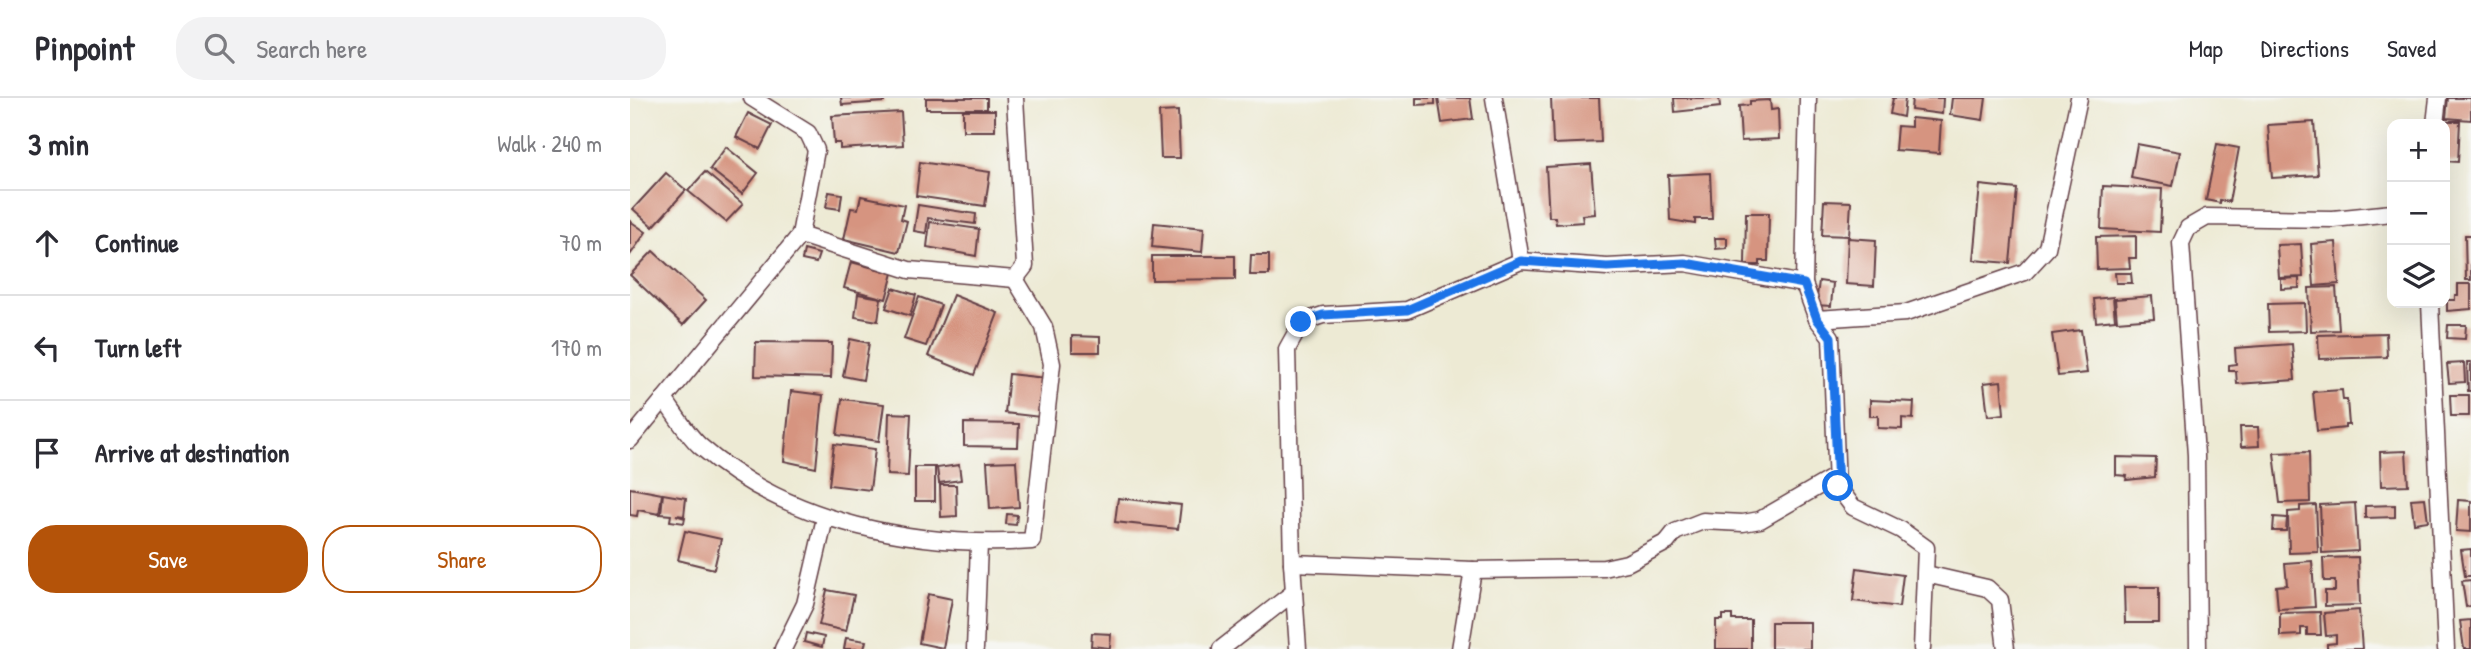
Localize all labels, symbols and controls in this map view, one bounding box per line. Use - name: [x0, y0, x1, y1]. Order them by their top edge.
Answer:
- search box: [176, 17, 666, 80]
- text: Pinpoint: [35, 26, 134, 70]
- icon: search: [200, 29, 238, 67]
- text: Search here: [256, 31, 367, 66]
- text: Map: [2189, 32, 2223, 64]
- text: Directions: [2261, 32, 2349, 64]
- text: Saved: [2387, 32, 2436, 64]
- map controls: [2387, 119, 2450, 308]
- button: +: [2387, 119, 2450, 182]
- text: 3 min: [28, 124, 89, 164]
- text: Walk · 240 m: [497, 128, 602, 159]
- button: −: [2387, 182, 2450, 245]
- icon: ahead: [28, 224, 66, 262]
- text: Continue: [95, 225, 179, 260]
- text: 70 m: [559, 227, 602, 258]
- button: layers: [2387, 245, 2450, 308]
- route end: [1285, 306, 1316, 337]
- icon: left: [28, 329, 66, 367]
- text: Turn left: [95, 330, 181, 365]
- text: 170 m: [551, 332, 602, 363]
- icon: arrive: [28, 434, 66, 472]
- text: Arrive at destination: [95, 435, 290, 470]
- route start: [1822, 470, 1853, 501]
- button: Save: [28, 525, 308, 593]
- button: Share: [322, 525, 602, 593]

